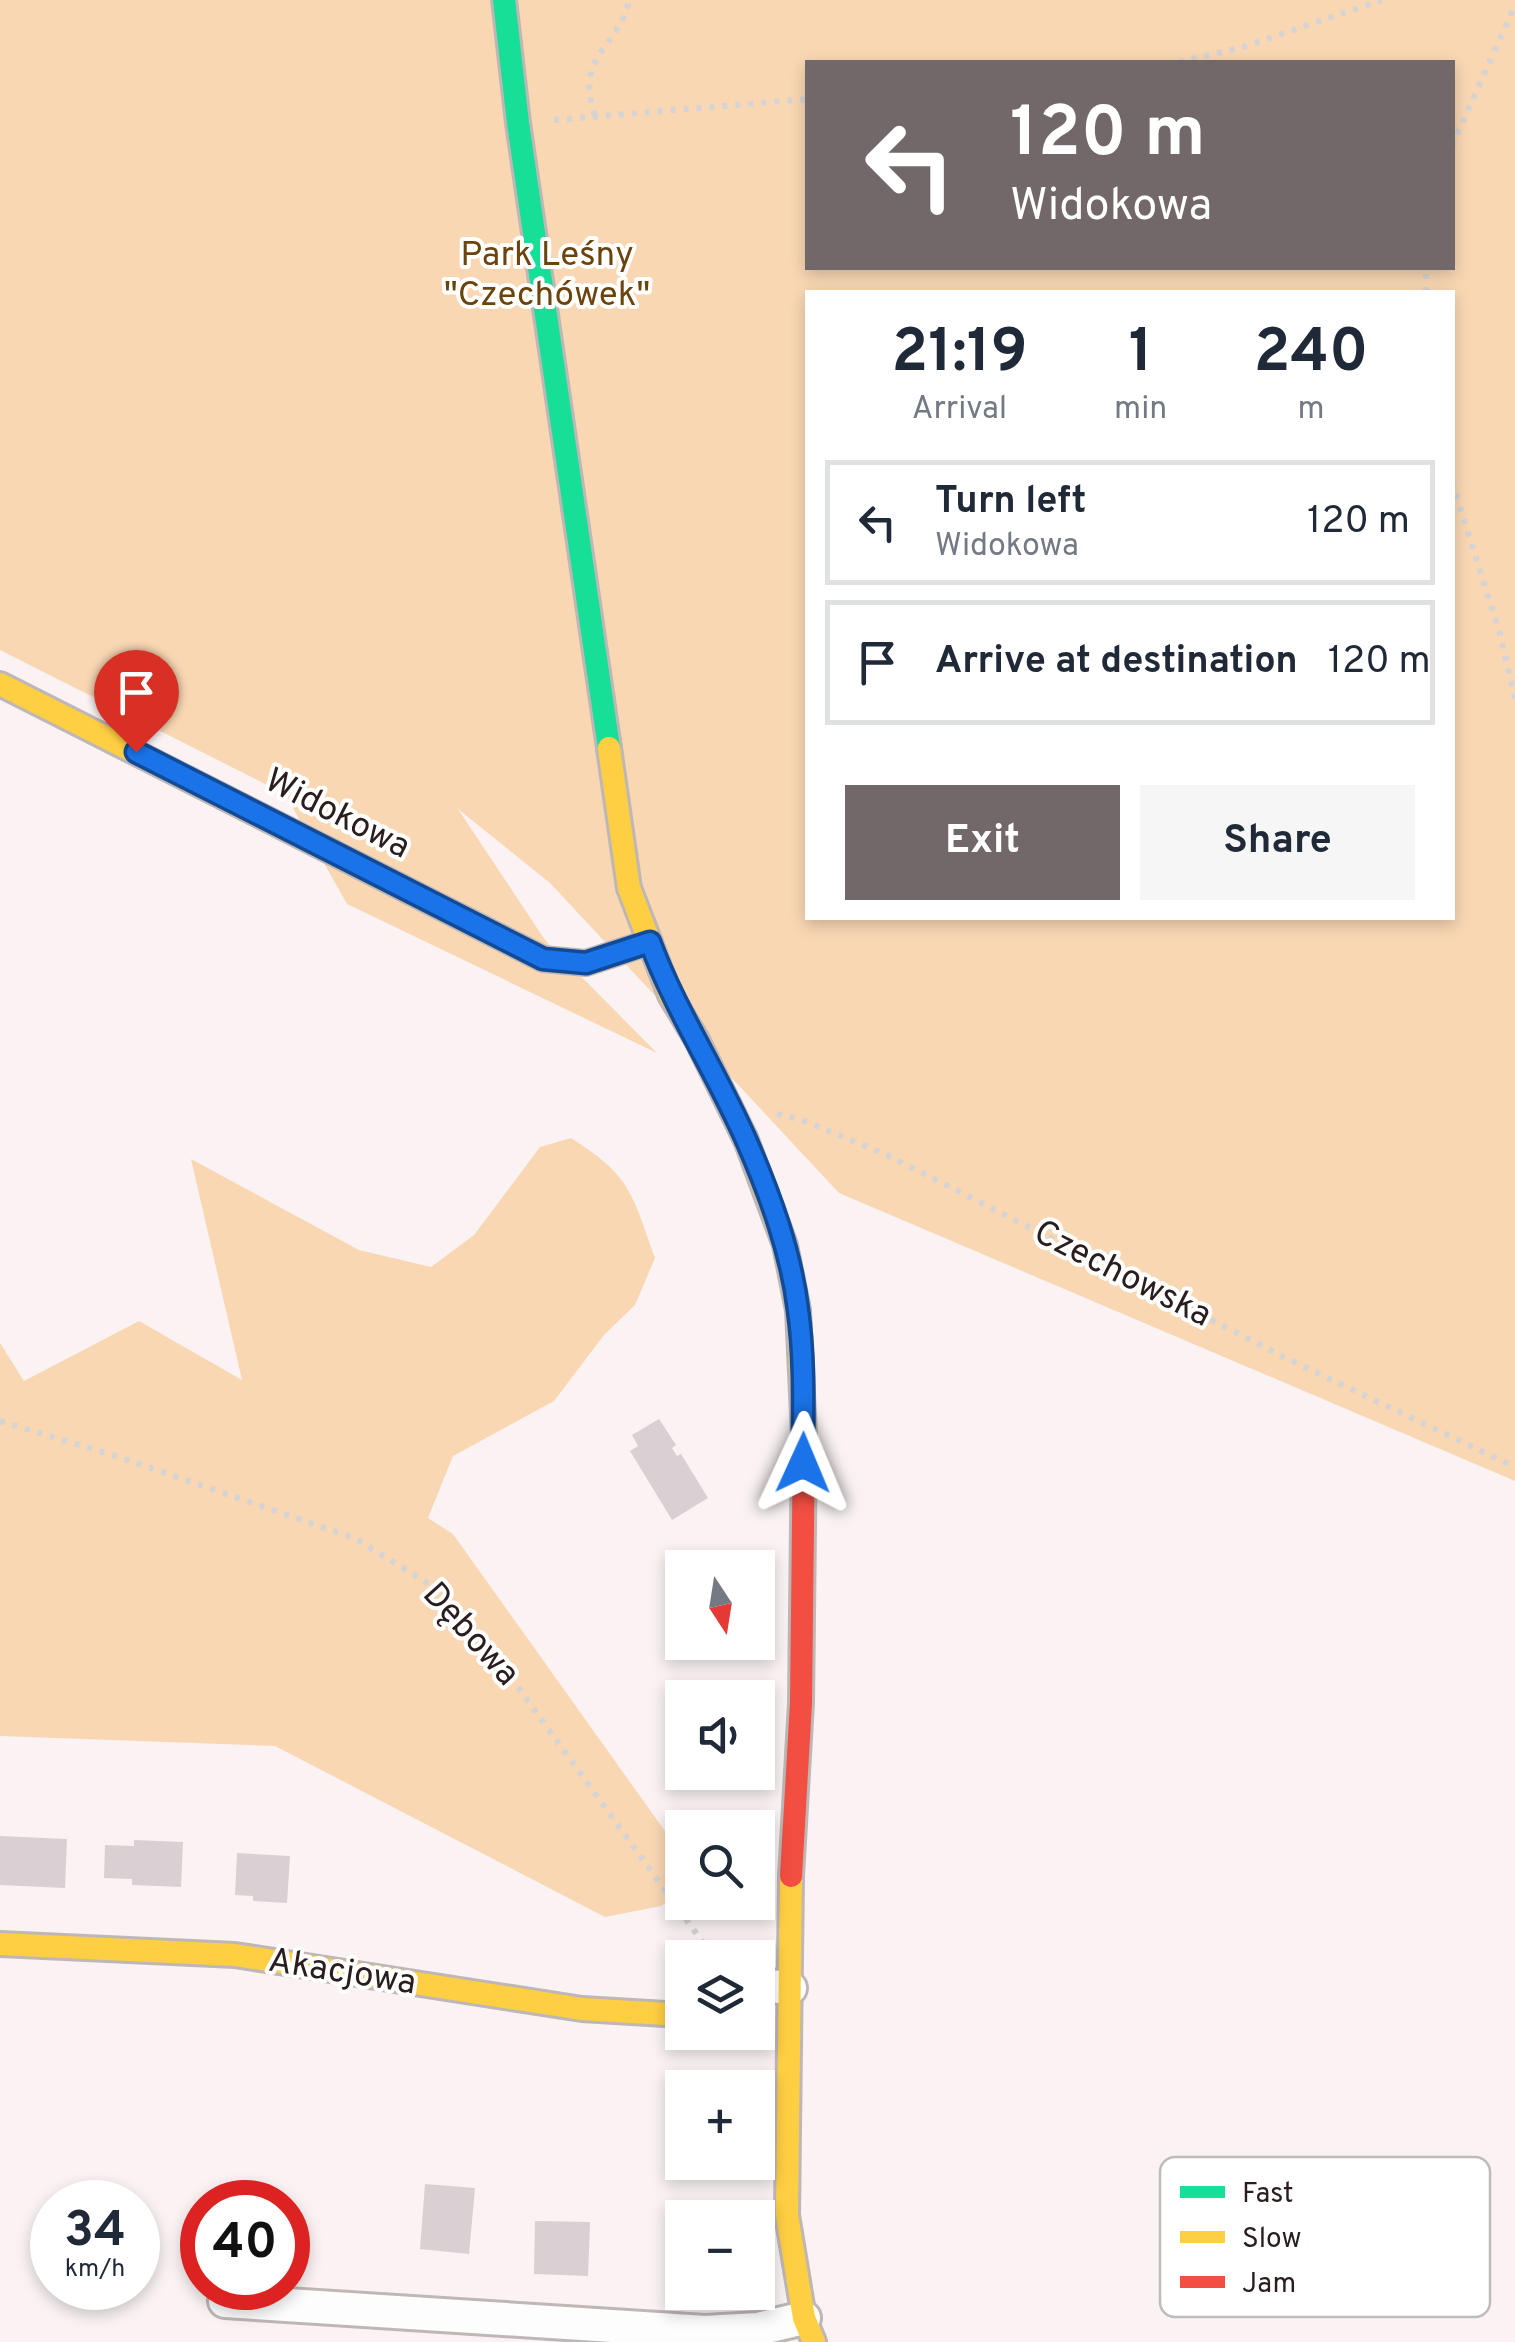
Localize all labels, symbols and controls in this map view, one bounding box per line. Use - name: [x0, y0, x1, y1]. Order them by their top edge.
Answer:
- text: 120 m: [1010, 92, 1206, 181]
- icon: left: [845, 100, 975, 230]
- text: Widokowa: [1010, 179, 1212, 236]
- park label: Park Leśny "Czechówek": [444, 234, 650, 318]
- text: 21:19: [891, 317, 1028, 393]
- text: 1: [1129, 317, 1153, 393]
- text: 240: [1254, 317, 1369, 393]
- text: Arrival: [912, 390, 1007, 430]
- text: min: [1114, 390, 1167, 430]
- text: m: [1298, 390, 1325, 430]
- text: Turn left: [935, 478, 1087, 527]
- icon: left: [850, 495, 905, 550]
- text: 120 m: [1307, 498, 1410, 547]
- text: Widokowa: [935, 527, 1079, 567]
- icon: arrive: [850, 635, 905, 690]
- text: Arrive at destination: [935, 638, 1298, 687]
- text: 120 m: [1328, 638, 1431, 687]
- pin: [94, 650, 179, 753]
- icon: arrive: [109, 665, 164, 720]
- street label: Widokowa: [257, 760, 417, 870]
- button: Exit: [845, 785, 1120, 900]
- button: Share: [1140, 785, 1415, 900]
- street label: Czechowska: [1026, 1211, 1218, 1339]
- position arrow: [751, 1411, 855, 1515]
- north arrow: [665, 1550, 775, 1660]
- map controls: [665, 1550, 775, 2310]
- street label: Dębowa: [412, 1574, 528, 1696]
- button: sound: [665, 1680, 775, 1790]
- button: search: [665, 1810, 775, 1920]
- street label: Akacjowa: [265, 1940, 419, 2006]
- button: layers: [665, 1940, 775, 2050]
- button: +: [665, 2070, 775, 2180]
- legend: [1160, 2157, 1490, 2317]
- text: Fast: [1242, 2177, 1294, 2213]
- speed limit sign: 40: [180, 2180, 310, 2310]
- button: −: [665, 2200, 775, 2310]
- text: 34: [64, 2201, 126, 2264]
- text: Slow: [1242, 2222, 1301, 2258]
- text: km/h: [65, 2254, 125, 2286]
- text: Jam: [1242, 2267, 1296, 2303]

